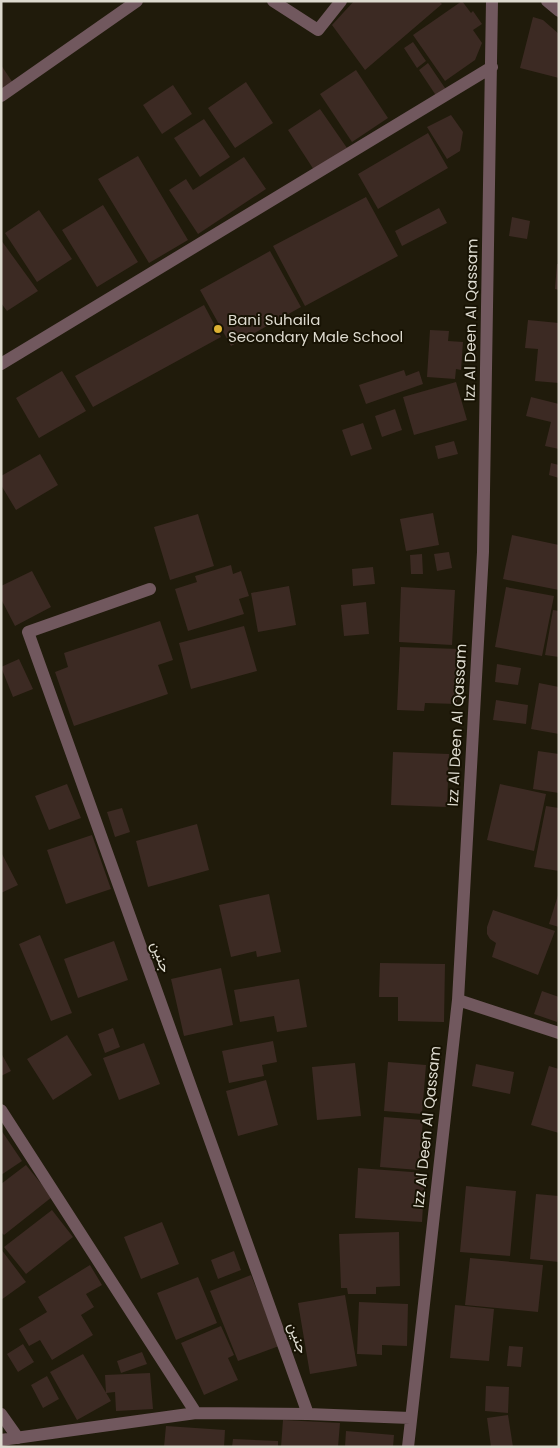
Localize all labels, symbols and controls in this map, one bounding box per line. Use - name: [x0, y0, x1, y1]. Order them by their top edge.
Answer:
- street label: Izz Al Deen Al Qassam: [459, 238, 482, 402]
- place label: Bani Suhaila Secondary Male School: [228, 309, 403, 347]
- marker: Bani Suhaila Secondary Male School: [212, 323, 224, 335]
- street label: Izz Al Deen Al Qassam: [442, 643, 471, 807]
- street label: جنين: [146, 938, 177, 975]
- street label: Izz Al Deen Al Qassam: [408, 1045, 445, 1209]
- street label: جنين: [283, 1319, 314, 1356]

